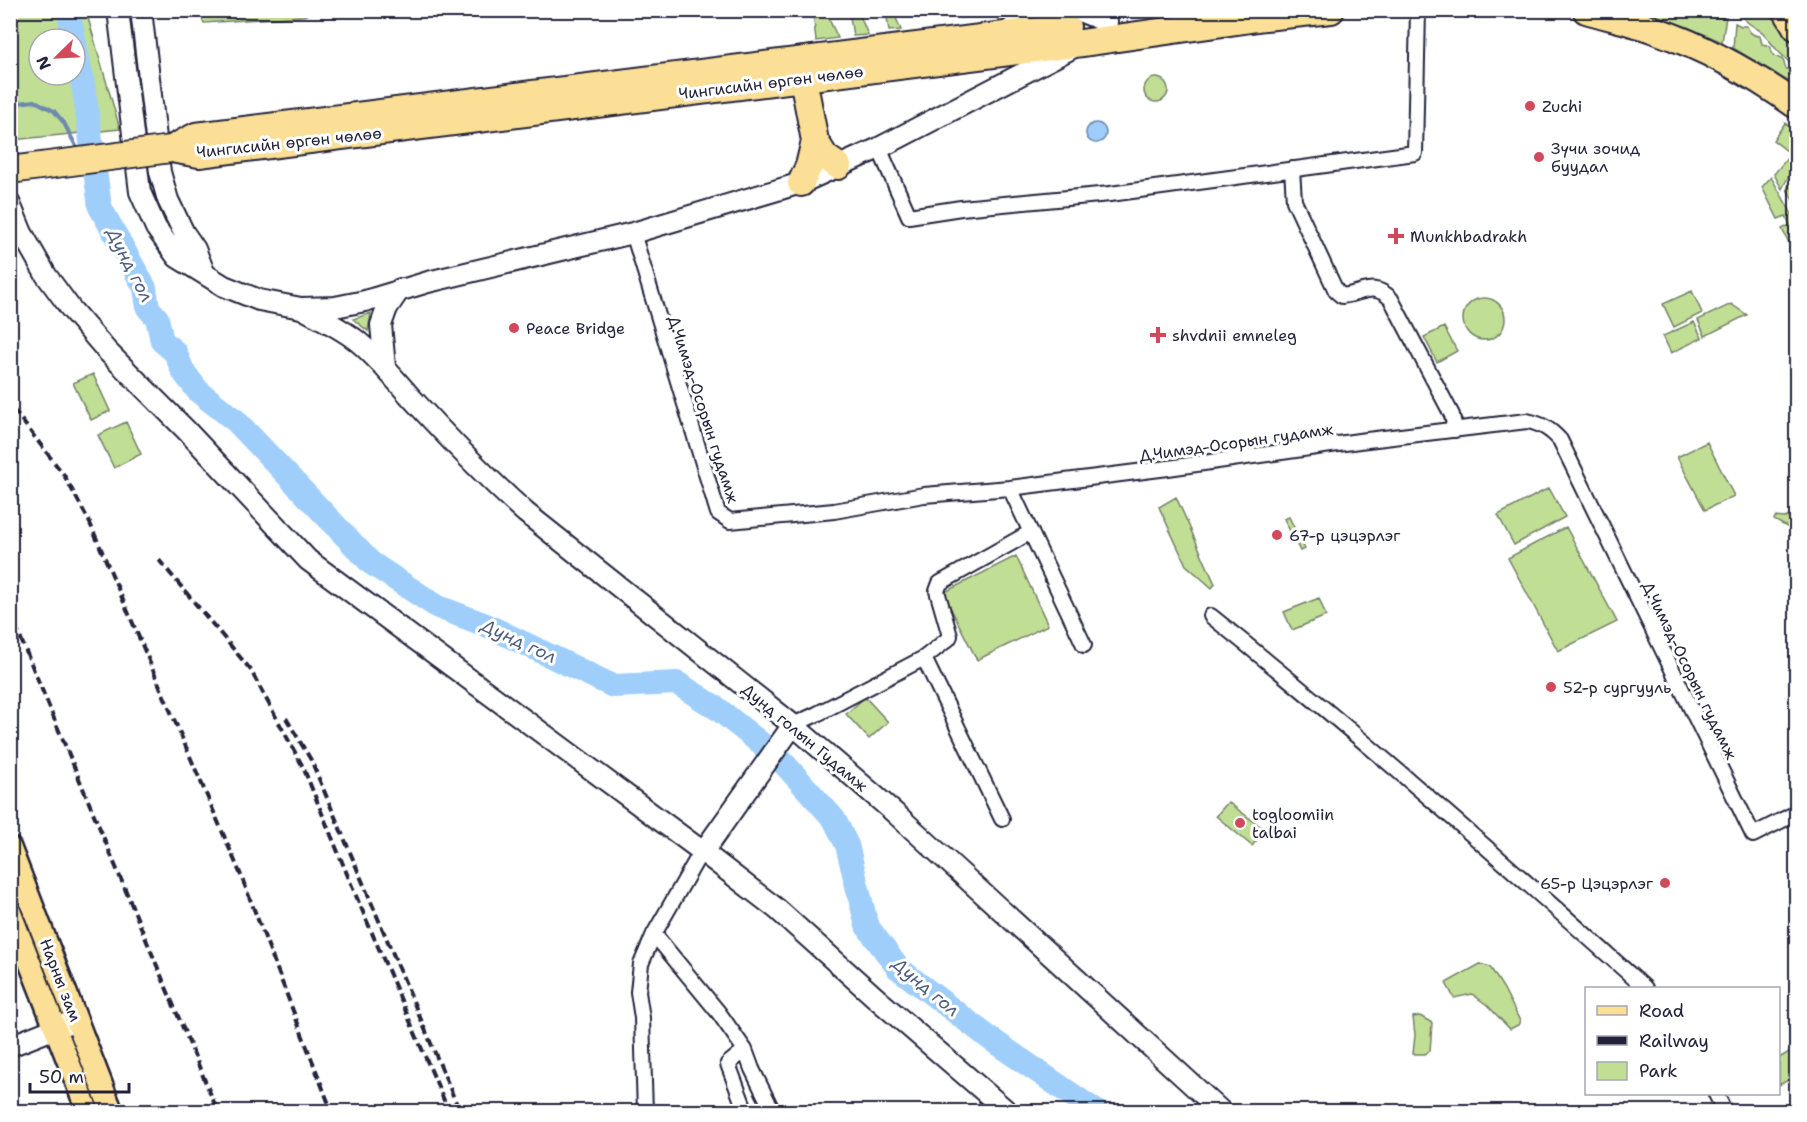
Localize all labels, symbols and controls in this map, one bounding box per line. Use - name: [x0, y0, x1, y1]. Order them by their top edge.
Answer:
- north arrow: [27, 27, 87, 87]
- text: N: [32, 53, 56, 73]
- street label: Чингисийн өргөн чөлөө: [677, 61, 865, 104]
- place label: Zuchi: [1542, 96, 1582, 117]
- marker: Zuchi: [1523, 99, 1537, 113]
- street label: Чингисийн өргөн чөлөө: [195, 122, 383, 163]
- place label: Зүчи зочид буудал: [1551, 138, 1640, 177]
- marker: Зүчи зочид буудал: [1532, 150, 1546, 164]
- water label: Дунд гол: [101, 223, 159, 306]
- place label: Munkhbadrakh: [1410, 226, 1527, 247]
- marker: Munkhbadrakh: [1387, 227, 1405, 245]
- street label: Д.Чимэд-Осорын гудамж: [663, 313, 744, 506]
- place label: Peace Bridge: [526, 318, 625, 339]
- marker: Peace Bridge: [507, 321, 521, 335]
- place label: shvdnii emneleg: [1172, 325, 1297, 346]
- marker: shvdnii emneleg: [1149, 326, 1167, 344]
- street label: Д.Чимэд-Осорын гудамж: [1138, 418, 1335, 467]
- place label: 67-р цэцэрлэг: [1289, 525, 1401, 546]
- marker: 67-р цэцэрлэг: [1270, 528, 1284, 542]
- street label: Д.Чимэд-Осорын гудамж: [1637, 578, 1742, 763]
- water label: Дунд гол: [477, 613, 560, 669]
- place label: 52-р сургууль: [1563, 677, 1671, 698]
- street label: Дунд голын Гудамж: [737, 679, 872, 796]
- marker: 52-р сургууль: [1544, 680, 1558, 694]
- place label: togloomiin talbai: [1252, 804, 1334, 843]
- marker: togloomiin talbai: [1233, 816, 1247, 830]
- place label: 65-р Цэцэрлэг: [1540, 873, 1654, 894]
- marker: 65-р Цэцэрлэг: [1658, 876, 1672, 890]
- street label: Нарны зам: [35, 936, 86, 1025]
- water label: Дунд гол: [887, 951, 964, 1022]
- legend: [1585, 987, 1780, 1095]
- text: Road: [1639, 999, 1684, 1023]
- text: Railway: [1639, 1029, 1709, 1053]
- scale bar: [30, 1056, 129, 1094]
- text: Park: [1639, 1059, 1678, 1083]
- text: 50 m: [39, 1065, 84, 1089]

